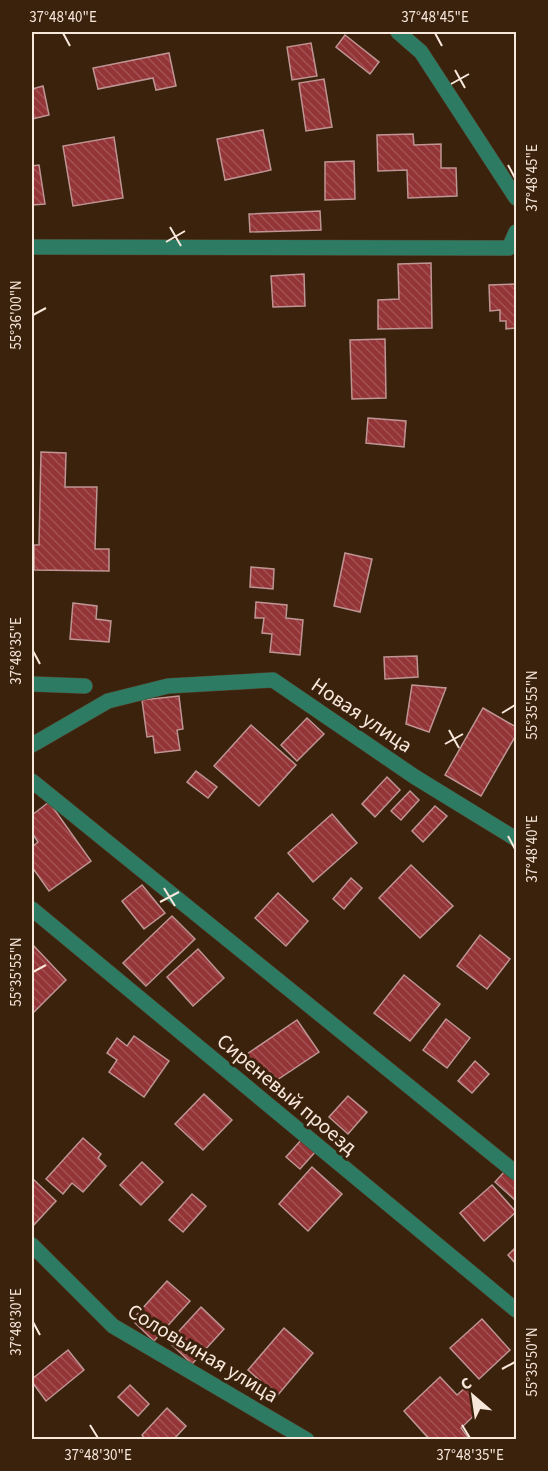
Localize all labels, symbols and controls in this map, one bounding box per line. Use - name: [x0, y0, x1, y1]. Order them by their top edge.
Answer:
- text: 37°48'40"E: [29, 7, 97, 28]
- text: 37°48'45"E: [401, 7, 469, 28]
- text: 37°48'45"E: [522, 144, 543, 212]
- text: 55°36'00"N: [6, 280, 27, 350]
- text: 37°48'35"E: [6, 617, 27, 685]
- street label: Новая улица: [305, 670, 419, 760]
- text: 55°35'55"N: [522, 670, 543, 740]
- text: 37°48'40"E: [522, 815, 543, 883]
- text: 55°35'55"N: [6, 937, 27, 1007]
- street label: Сиреневый проезд: [210, 1026, 364, 1162]
- text: 37°48'30"E: [6, 1288, 27, 1356]
- street label: Соловьиная улица: [122, 1296, 284, 1410]
- text: 55°35'50"N: [522, 1327, 543, 1397]
- north arrow: [443, 1366, 503, 1426]
- text: С: [457, 1372, 476, 1396]
- text: 37°48'30"E: [64, 1445, 132, 1466]
- text: 37°48'35"E: [436, 1445, 504, 1466]

